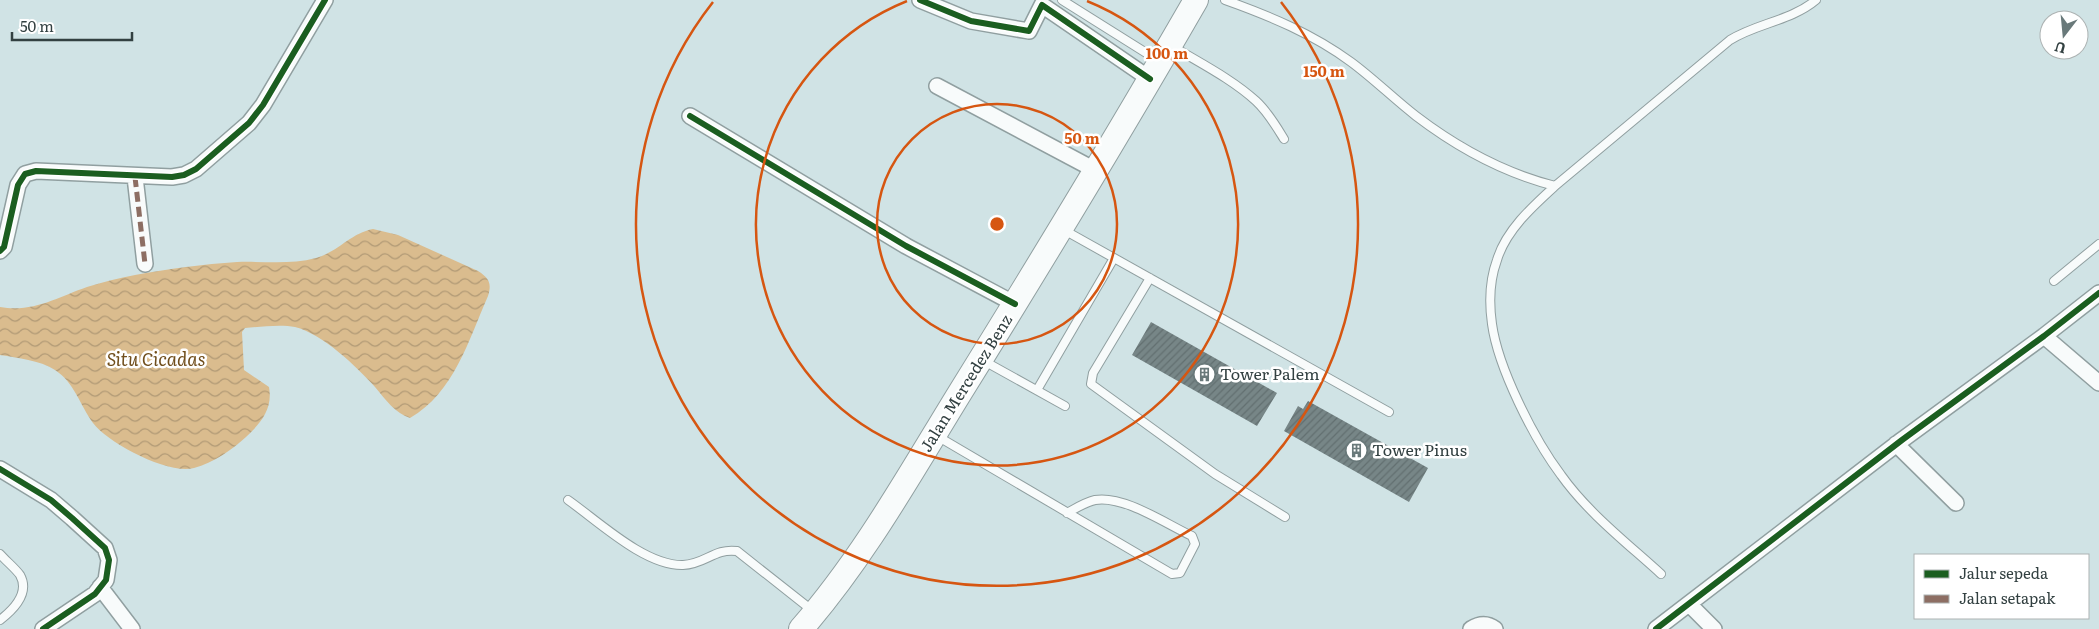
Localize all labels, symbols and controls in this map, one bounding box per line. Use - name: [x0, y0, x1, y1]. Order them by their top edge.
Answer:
- scale bar: [12, 10, 132, 42]
- north arrow: [2039, 10, 2089, 60]
- text: 50 m: [20, 14, 54, 37]
- text: U: [2052, 37, 2068, 60]
- text: 100 m: [1146, 41, 1188, 64]
- text: 150 m: [1303, 59, 1345, 82]
- text: 50 m: [1064, 126, 1100, 149]
- centre of rings: [988, 215, 1006, 233]
- street label: Jalan Mercedez Benz: [913, 309, 1017, 456]
- water label: Situ Cicadas: [107, 345, 205, 372]
- place label: Tower Palem: [1220, 361, 1320, 385]
- building icon: Tower Palem: [1192, 362, 1216, 386]
- place label: Tower Pinus: [1372, 437, 1467, 461]
- building icon: Tower Pinus: [1344, 438, 1368, 462]
- legend: [1914, 554, 2089, 619]
- text: Jalur sepeda: [1959, 561, 2049, 584]
- text: Jalan setapak: [1959, 586, 2056, 609]

